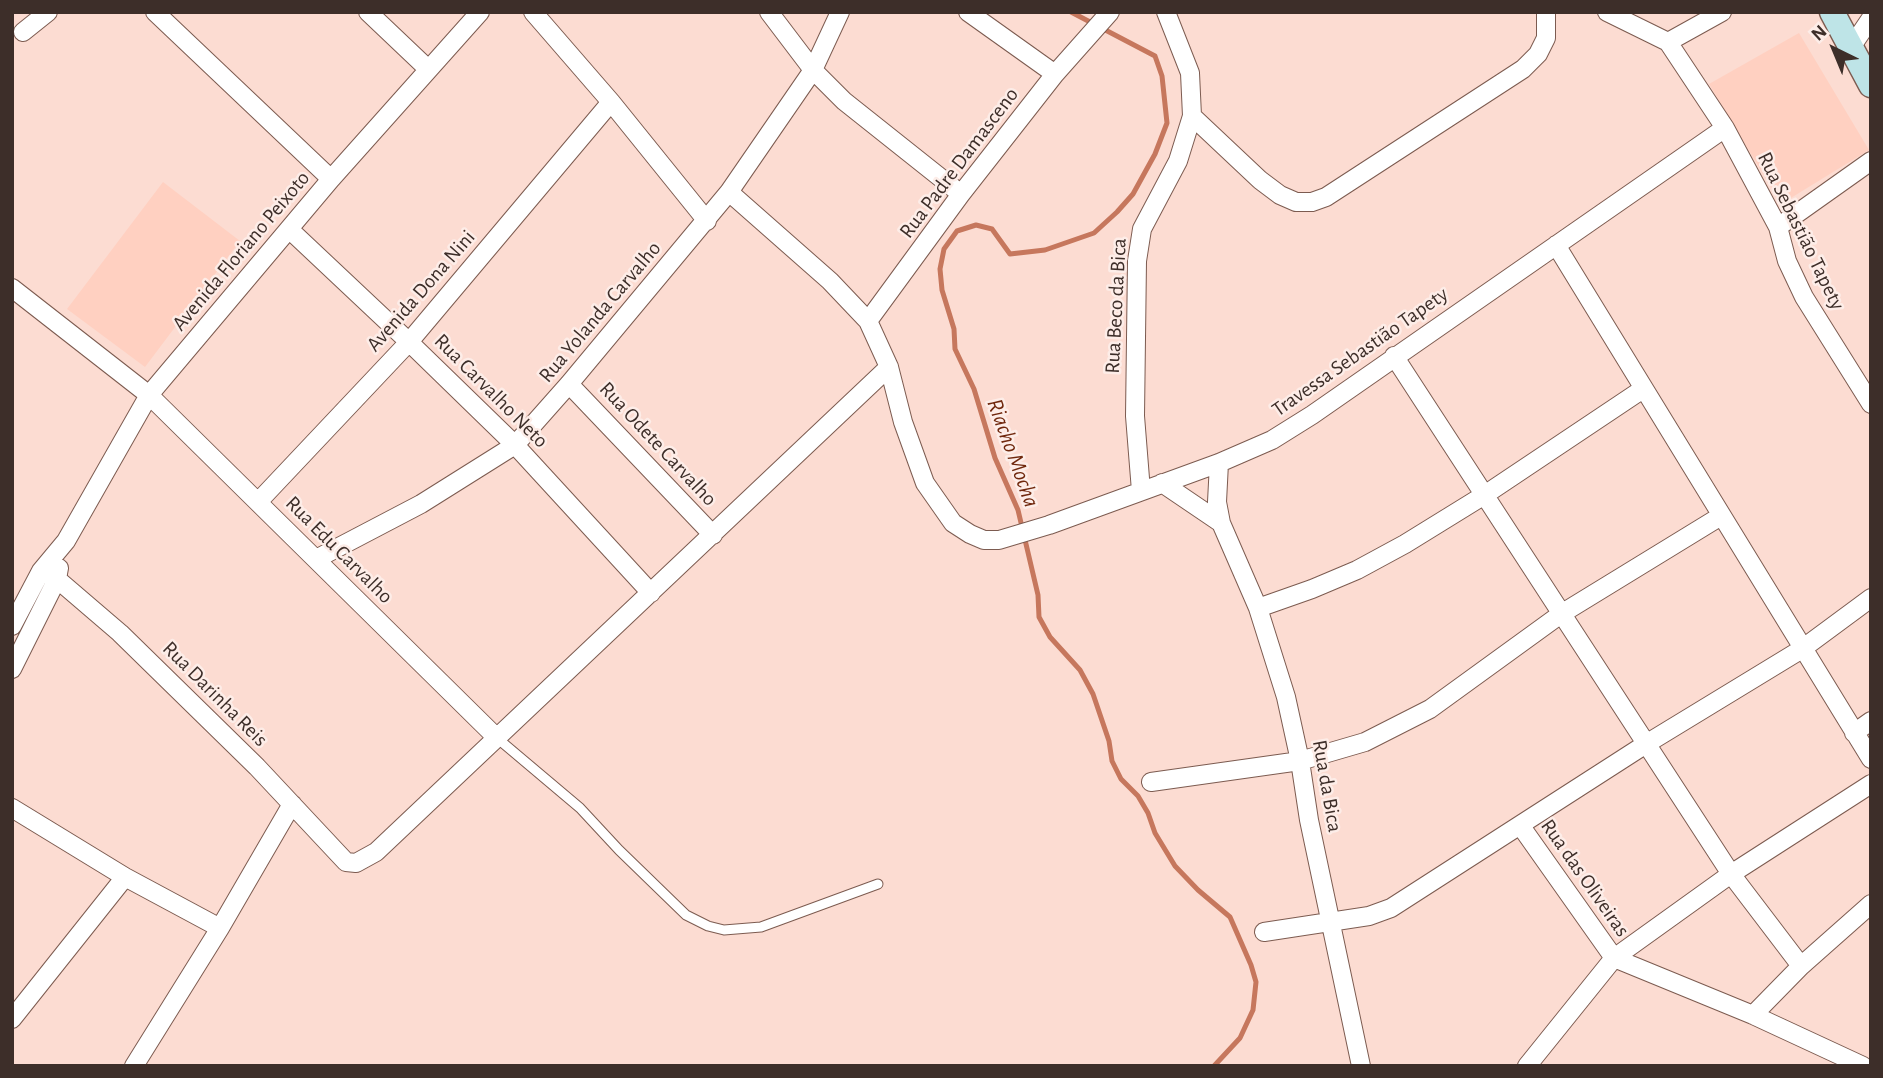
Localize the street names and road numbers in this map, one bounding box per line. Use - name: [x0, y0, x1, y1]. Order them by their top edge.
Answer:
- street label: Rua Padre Damasceno: [894, 83, 1024, 243]
- street label: Rua Sebastião Tapety: [1752, 148, 1850, 314]
- street label: Avenida Floriano Peixoto: [167, 166, 315, 336]
- street label: Avenida Dona Nini: [361, 225, 481, 357]
- street label: Rua Yolanda Carvalho: [534, 236, 666, 388]
- street label: Rua Beco da Bica: [1100, 238, 1132, 374]
- street label: Travessa Sebastião Tapety: [1267, 282, 1453, 422]
- street label: Rua Carvalho Neto: [429, 329, 553, 453]
- street label: Rua Odete Carvalho: [594, 377, 722, 511]
- street label: Rua Edu Carvalho: [280, 491, 398, 609]
- street label: Rua Darinha Reis: [157, 636, 273, 752]
- street label: Rua da Bica: [1307, 738, 1347, 834]
- street label: Rua das Oliveiras: [1535, 814, 1635, 942]

